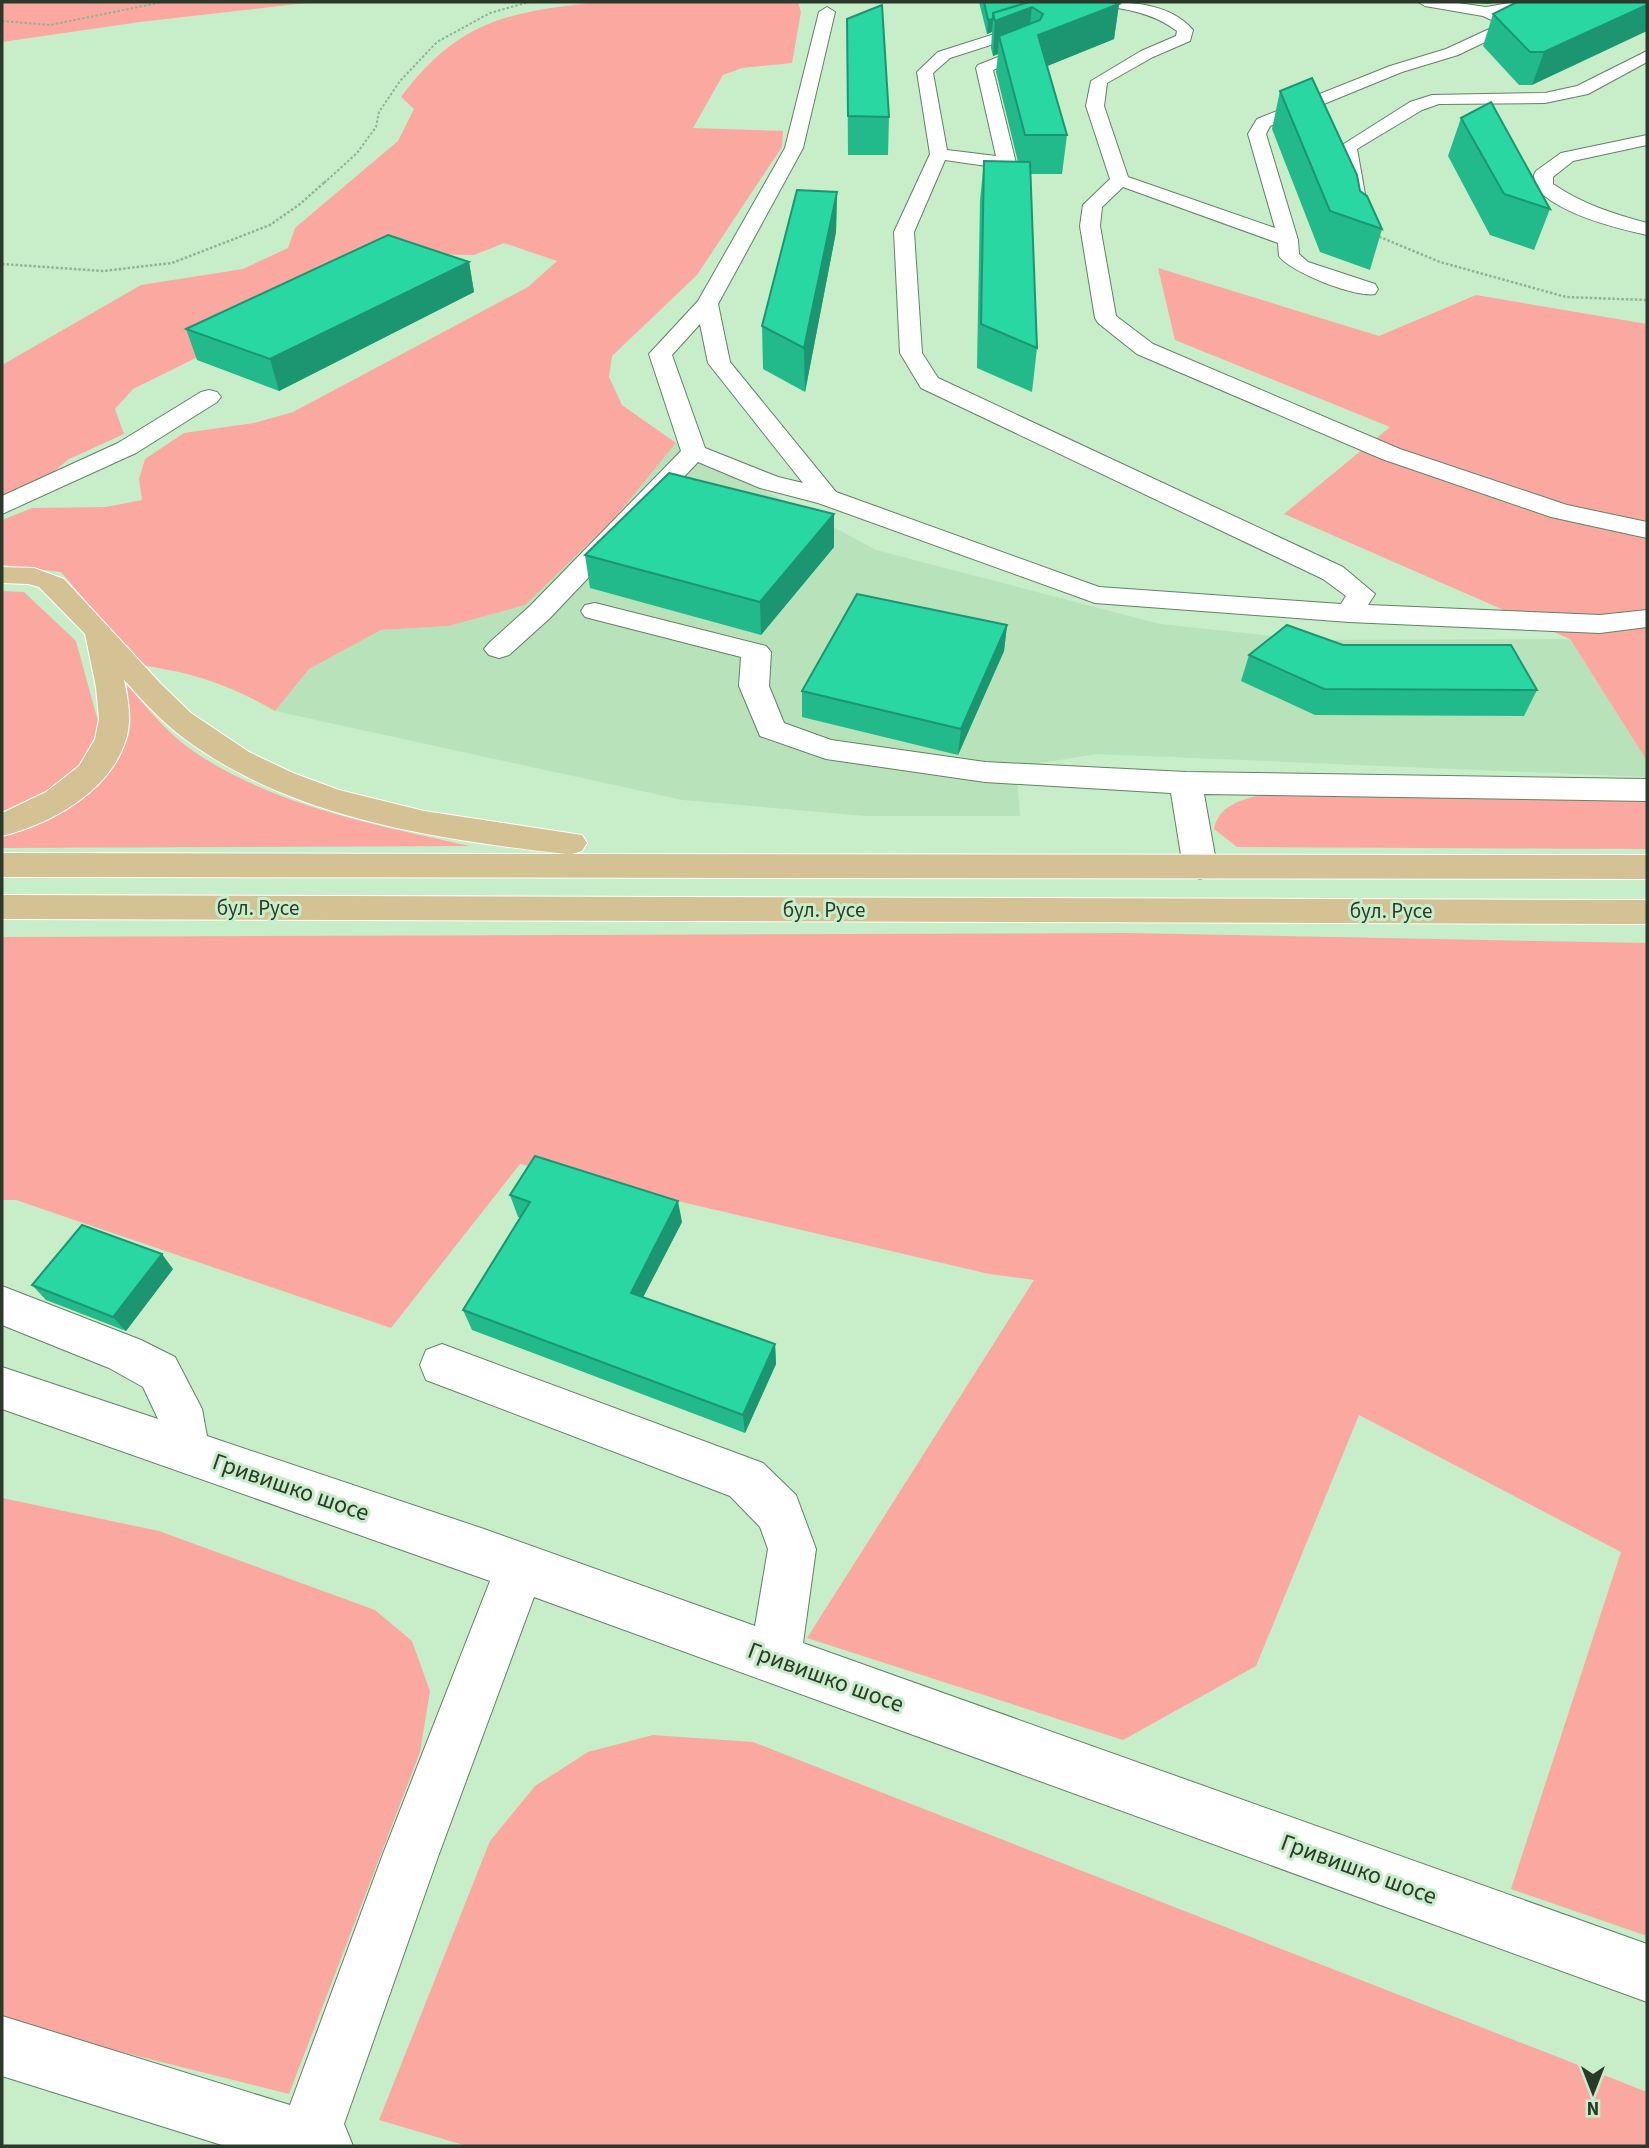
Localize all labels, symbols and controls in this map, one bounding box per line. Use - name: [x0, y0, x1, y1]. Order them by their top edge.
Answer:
- street label: бул. Русе: [217, 893, 299, 923]
- street label: бул. Русе: [783, 895, 865, 925]
- street label: бул. Русе: [1350, 896, 1432, 926]
- street label: Гривишко шосе: [208, 1444, 374, 1531]
- street label: Гривишко шосе: [743, 1633, 909, 1722]
- street label: Гривишко шосе: [1276, 1825, 1442, 1914]
- north arrow: [1558, 2057, 1628, 2127]
- text: N: [1587, 2094, 1599, 2121]

